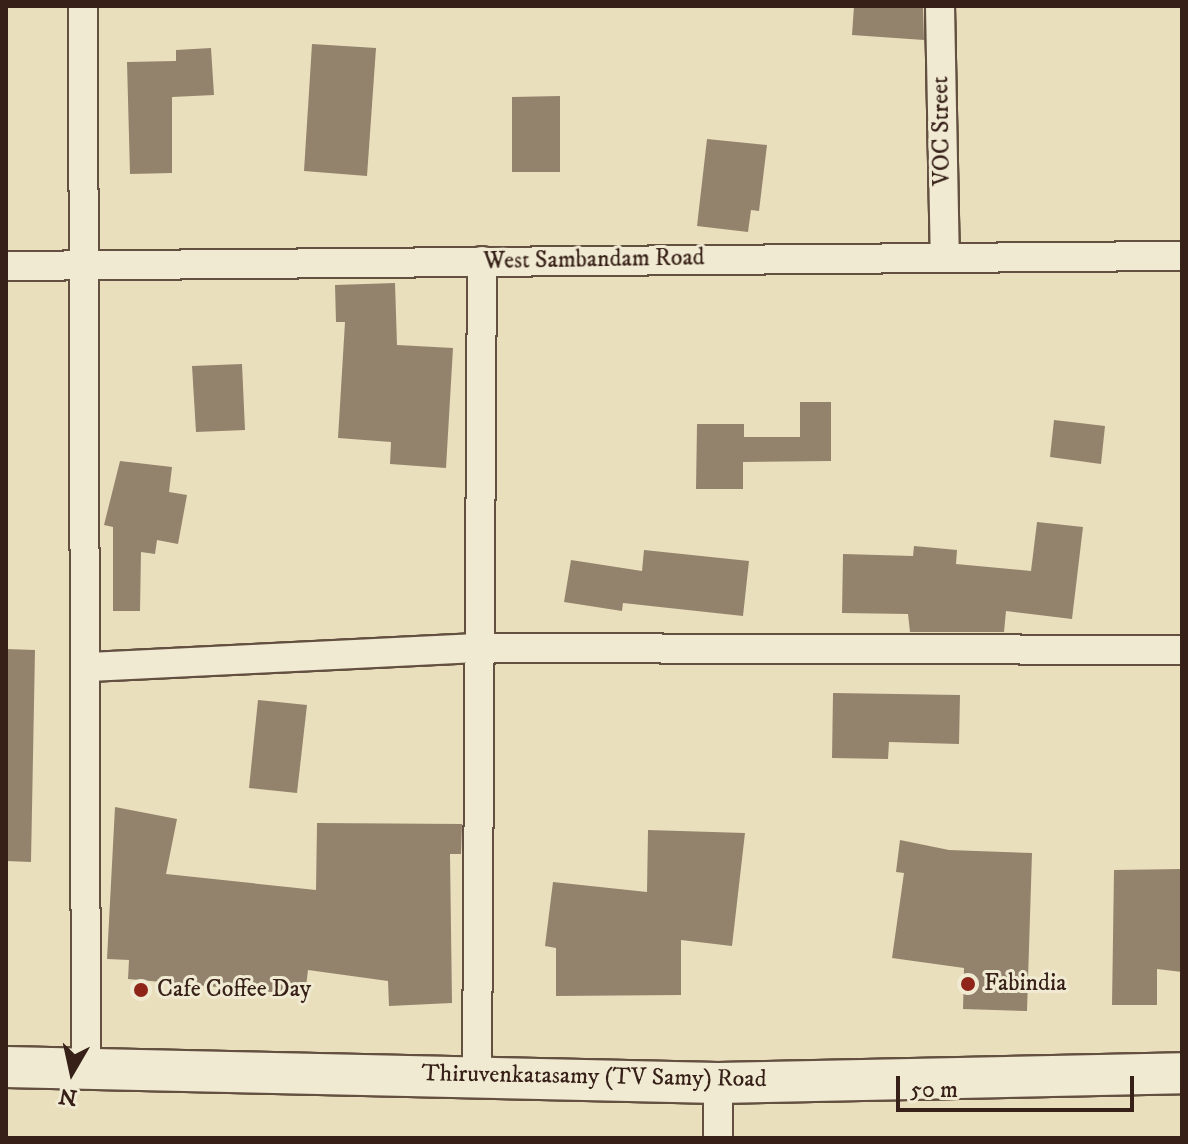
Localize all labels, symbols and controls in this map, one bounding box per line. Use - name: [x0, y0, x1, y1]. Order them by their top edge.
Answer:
- street label: VOC Street: [927, 76, 957, 186]
- street label: West Sambandam Road: [483, 244, 705, 276]
- place label: Fabindia: [984, 970, 1066, 998]
- marker: Fabindia: [959, 975, 977, 993]
- place label: Cafe Coffee Day: [157, 976, 311, 1004]
- marker: Cafe Coffee Day: [132, 981, 150, 999]
- north arrow: [32, 1032, 112, 1112]
- street label: Thiruvenkatasamy (TV Samy) Road: [421, 1060, 767, 1094]
- scale bar: [900, 1060, 1138, 1110]
- text: 50 m: [910, 1075, 958, 1105]
- text: N: [57, 1081, 79, 1111]

